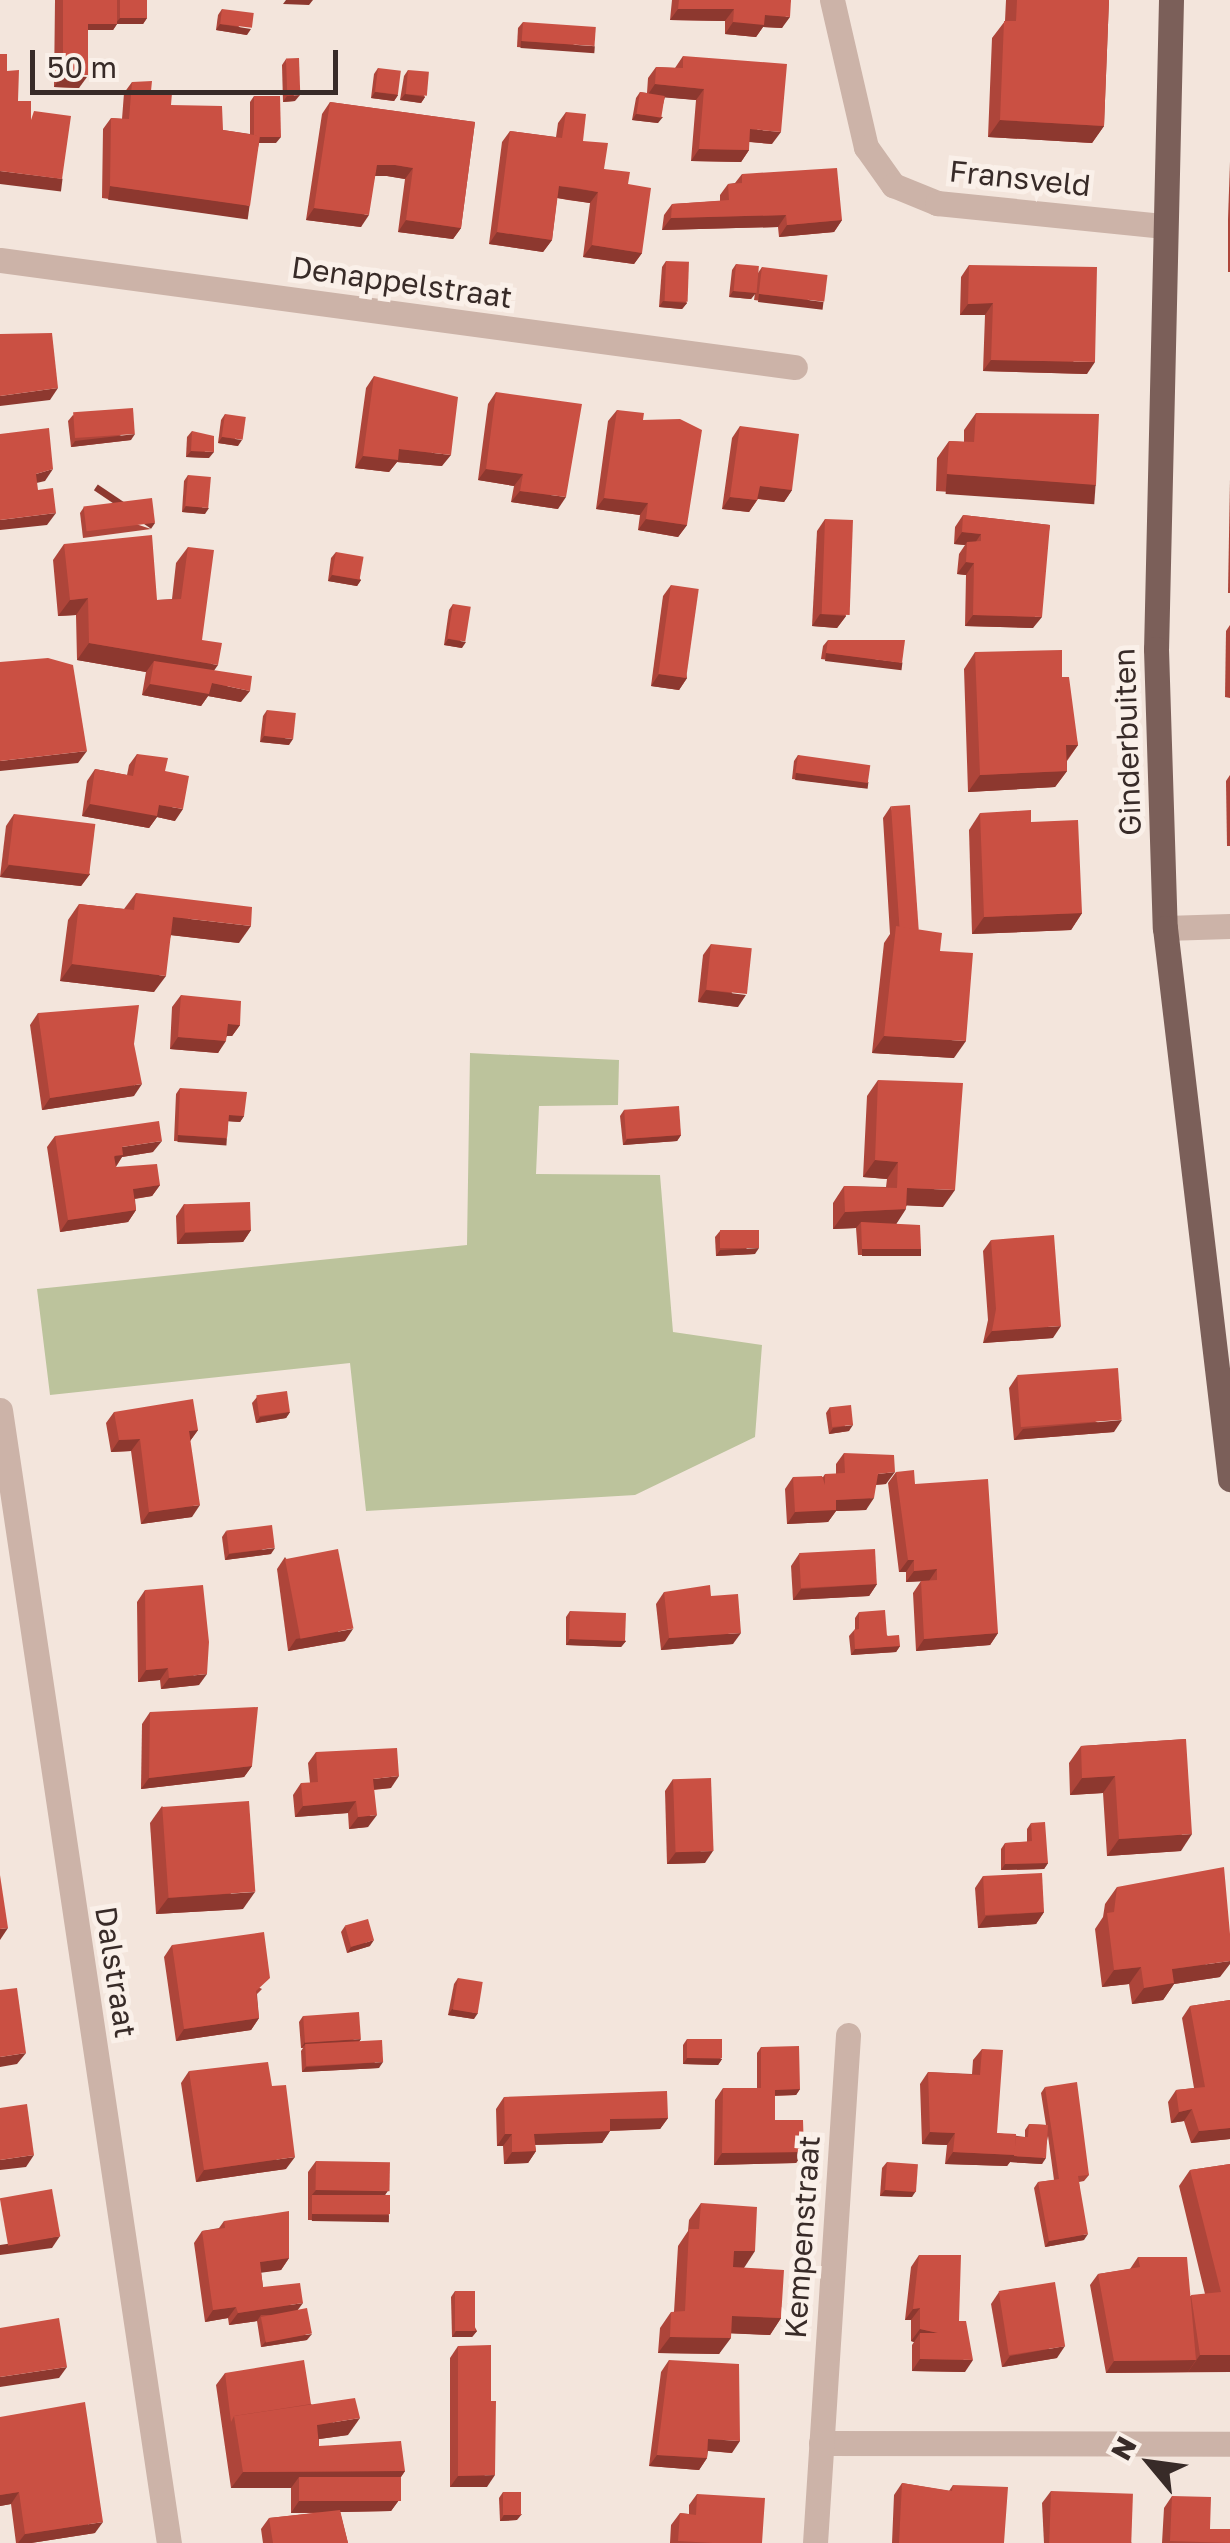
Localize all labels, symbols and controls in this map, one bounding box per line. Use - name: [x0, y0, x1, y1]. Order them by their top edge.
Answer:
- scale bar: [35, 30, 342, 92]
- text: 50 m: [47, 49, 117, 85]
- street label: Fransveld: [948, 153, 1092, 203]
- street label: Denappelstraat: [289, 249, 515, 315]
- street label: Ginderbuiten: [1106, 648, 1148, 836]
- street label: Dalstraat: [88, 1904, 144, 2040]
- street label: Kempenstraat: [777, 2134, 827, 2340]
- north arrow: [1100, 2413, 1200, 2513]
- text: N: [1104, 2431, 1143, 2466]

